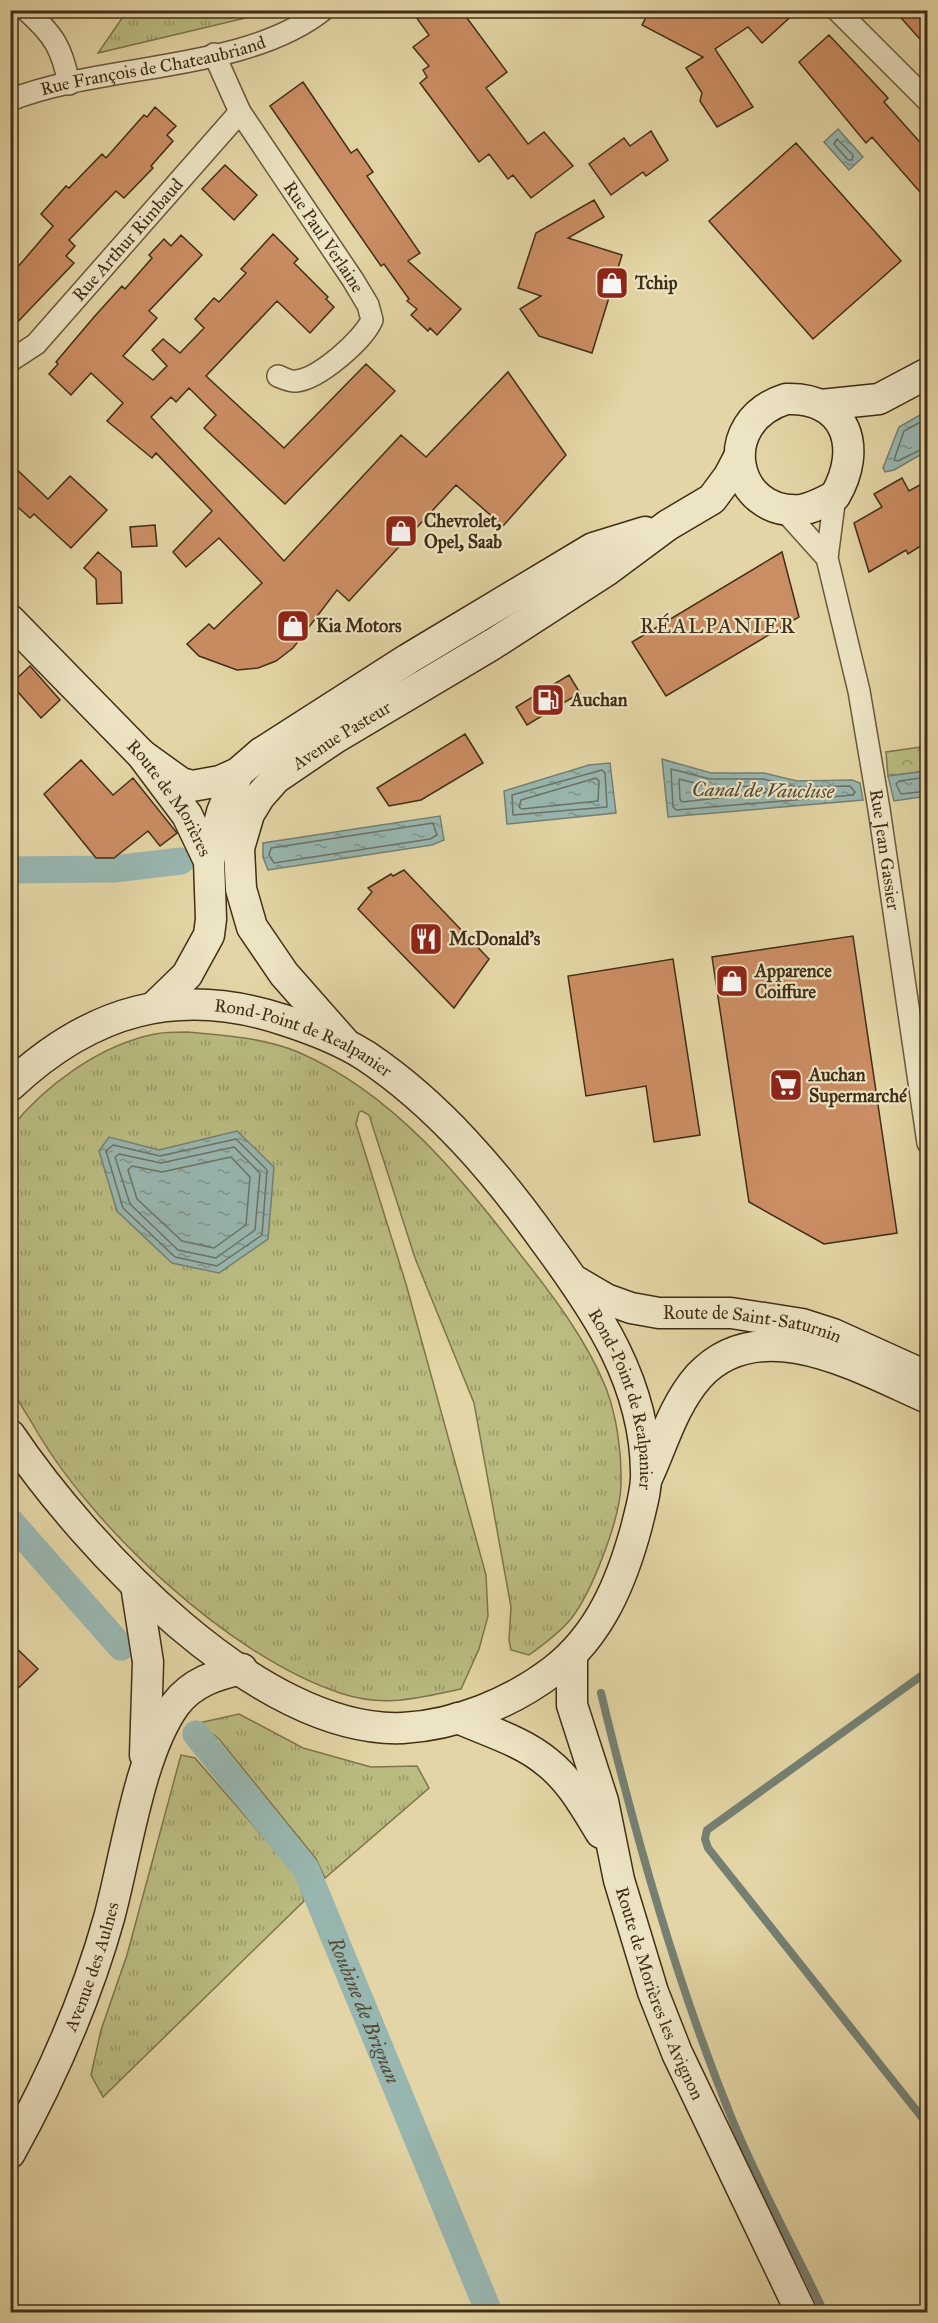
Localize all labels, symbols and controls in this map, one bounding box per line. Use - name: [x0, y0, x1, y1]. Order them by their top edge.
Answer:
- street label: Rue François de Chateaubriand: [38, 31, 268, 100]
- street label: Rue Arthur Rimbaud: [68, 174, 188, 306]
- street label: Rue Paul Verlaine: [279, 177, 369, 297]
- shop icon: Tchip: [594, 265, 630, 301]
- place label: Tchip: [634, 272, 677, 295]
- place label: Chevrolet, Opel, Saab: [424, 510, 502, 554]
- shop icon: Chevrolet, Opel, Saab: [383, 513, 419, 549]
- shop icon: Kia Motors: [275, 608, 311, 644]
- district label: RÉALPANIER: [640, 612, 796, 639]
- place label: Kia Motors: [316, 615, 402, 637]
- fuel station icon: Auchan: [530, 682, 566, 718]
- place label: Auchan: [570, 689, 628, 711]
- street label: Avenue Pasteur: [287, 696, 395, 775]
- street label: Route de Morières: [122, 735, 216, 860]
- water label: Canal de Vaucluse: [692, 777, 835, 803]
- street label: Rue Jean Gassier: [865, 787, 905, 912]
- restaurant icon: McDonald's: [408, 921, 444, 957]
- place label: McDonald's: [449, 928, 541, 950]
- place label: Apparence Coiffure: [754, 960, 832, 1003]
- shop icon: Apparence Coiffure: [714, 963, 750, 999]
- street label: Rond-Point de Realpanier: [213, 994, 397, 1082]
- place label: Auchan Supermarché: [808, 1064, 907, 1108]
- supermarket icon: Auchan Supermarché: [768, 1067, 804, 1103]
- street label: Route de Saint-Saturnin: [663, 1302, 845, 1348]
- street label: Rond-Point de Realpanier: [583, 1305, 657, 1491]
- street label: Route de Morières les Avignon: [611, 1884, 709, 2104]
- street label: Avenue des Aulnes: [59, 1900, 124, 2036]
- water label: Roubine de Brignan: [323, 1933, 405, 2088]

